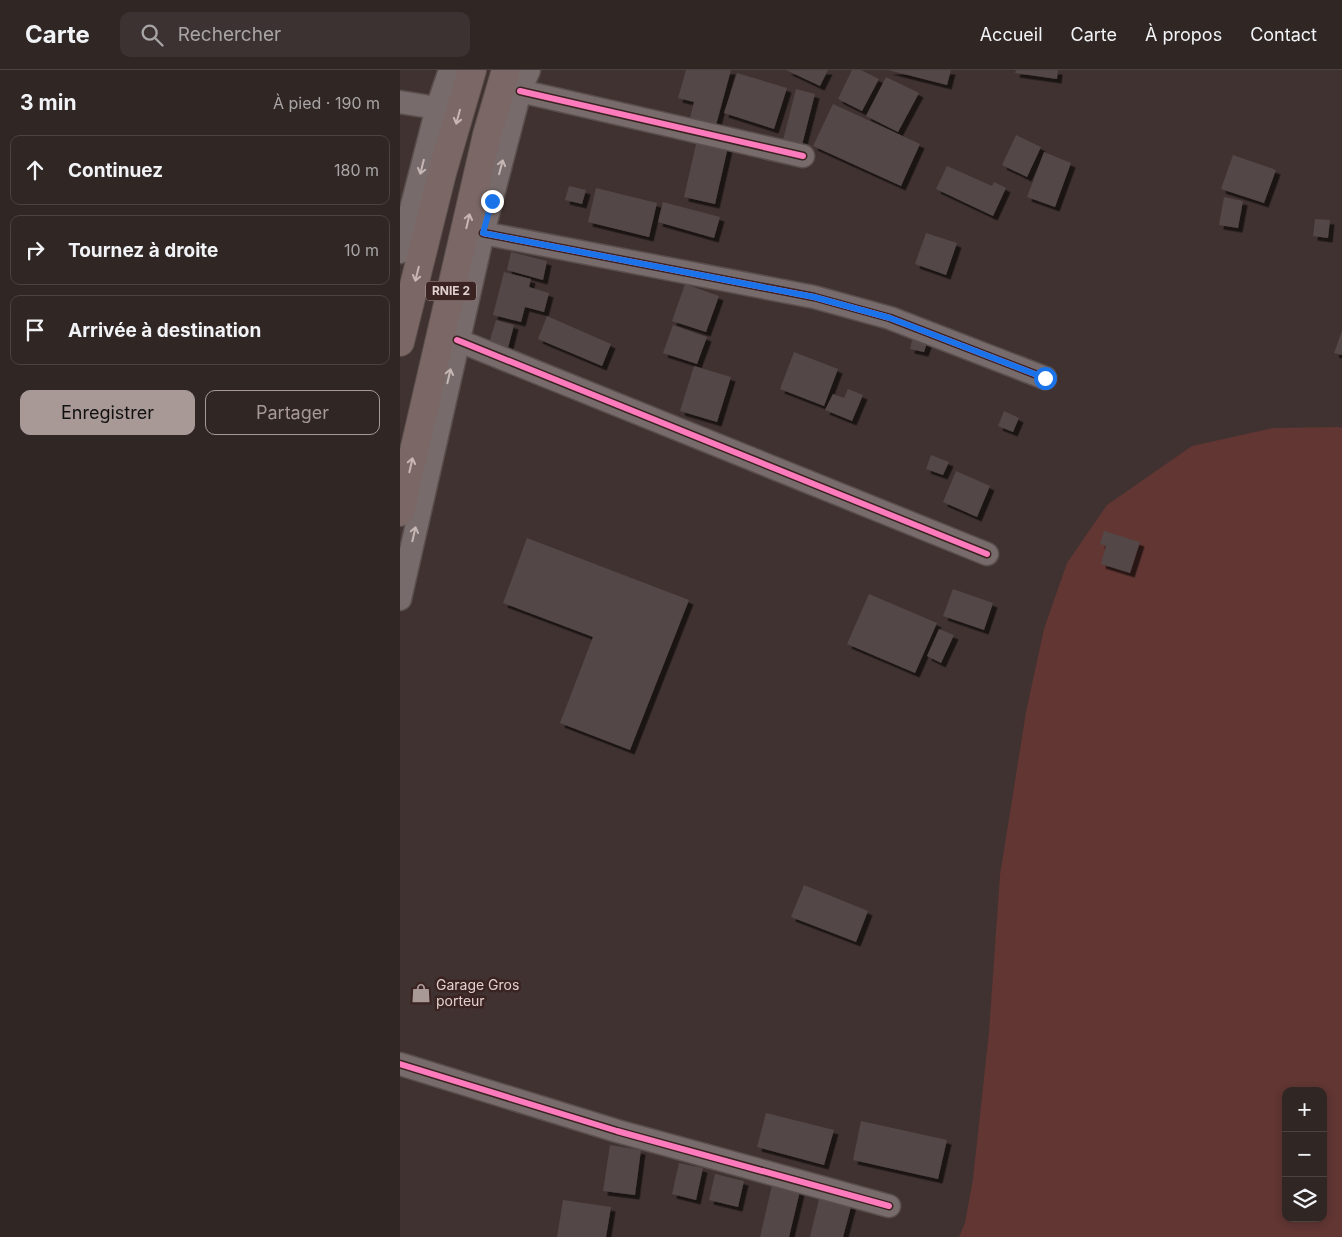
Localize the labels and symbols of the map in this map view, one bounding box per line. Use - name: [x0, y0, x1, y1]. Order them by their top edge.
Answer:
- one-way arrow: [453, 108, 462, 124]
- one-way arrow: [416, 159, 426, 175]
- one-way arrow: [496, 159, 506, 175]
- route end: [481, 190, 504, 213]
- one-way arrow: [463, 213, 473, 229]
- one-way arrow: [412, 265, 421, 281]
- road number: RNIE 2: [426, 282, 476, 300]
- route start: [1034, 367, 1057, 390]
- one-way arrow: [445, 368, 455, 384]
- one-way arrow: [407, 457, 416, 473]
- one-way arrow: [410, 527, 419, 543]
- place label: Garage Gros porteur: [436, 976, 519, 1009]
- shop icon: Garage Gros porteur: [410, 982, 432, 1004]

